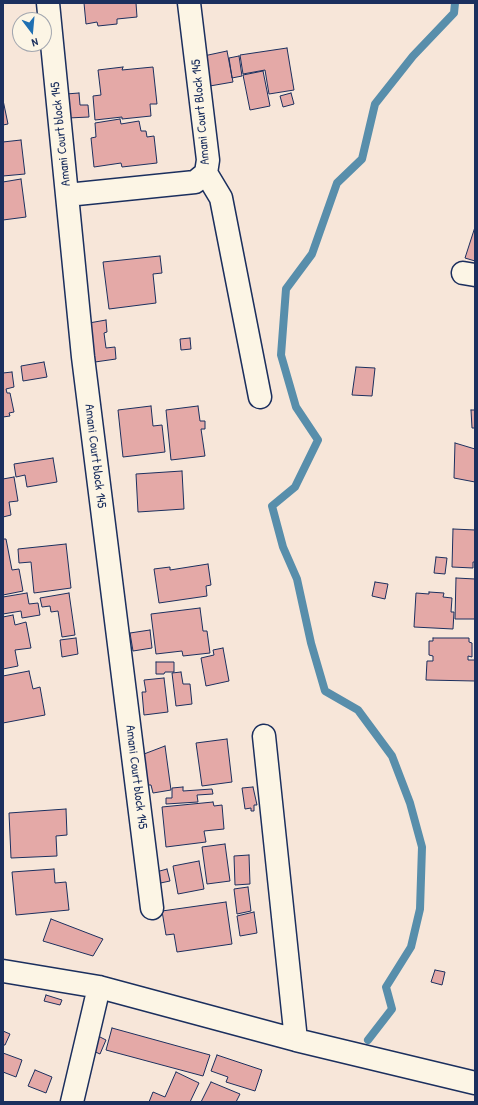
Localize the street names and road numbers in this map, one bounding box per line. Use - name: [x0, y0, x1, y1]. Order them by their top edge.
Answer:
- street label: Amani Court Block 145: [189, 59, 213, 165]
- street label: Amani Court block 145: [48, 81, 74, 187]
- street label: Amani Court block 145: [81, 403, 109, 509]
- street label: Amani Court block 145: [122, 724, 150, 830]

